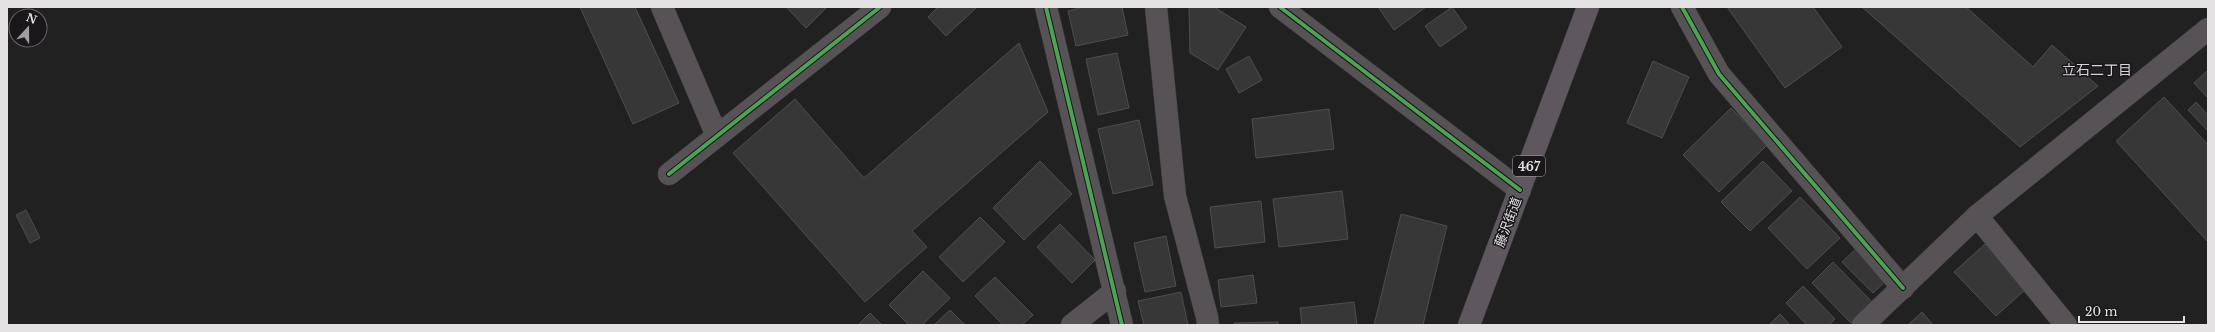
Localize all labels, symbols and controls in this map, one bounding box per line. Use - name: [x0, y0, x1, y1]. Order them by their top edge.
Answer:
- north arrow: [8, 8, 48, 48]
- text: N: [24, 10, 40, 27]
- district label: 立石二丁目: [2062, 61, 2132, 79]
- road number: 467: [1513, 156, 1545, 176]
- street label: 藤沢街道: [1491, 195, 1525, 249]
- scale bar: [2079, 298, 2184, 324]
- text: 20 m: [2085, 304, 2117, 319]

